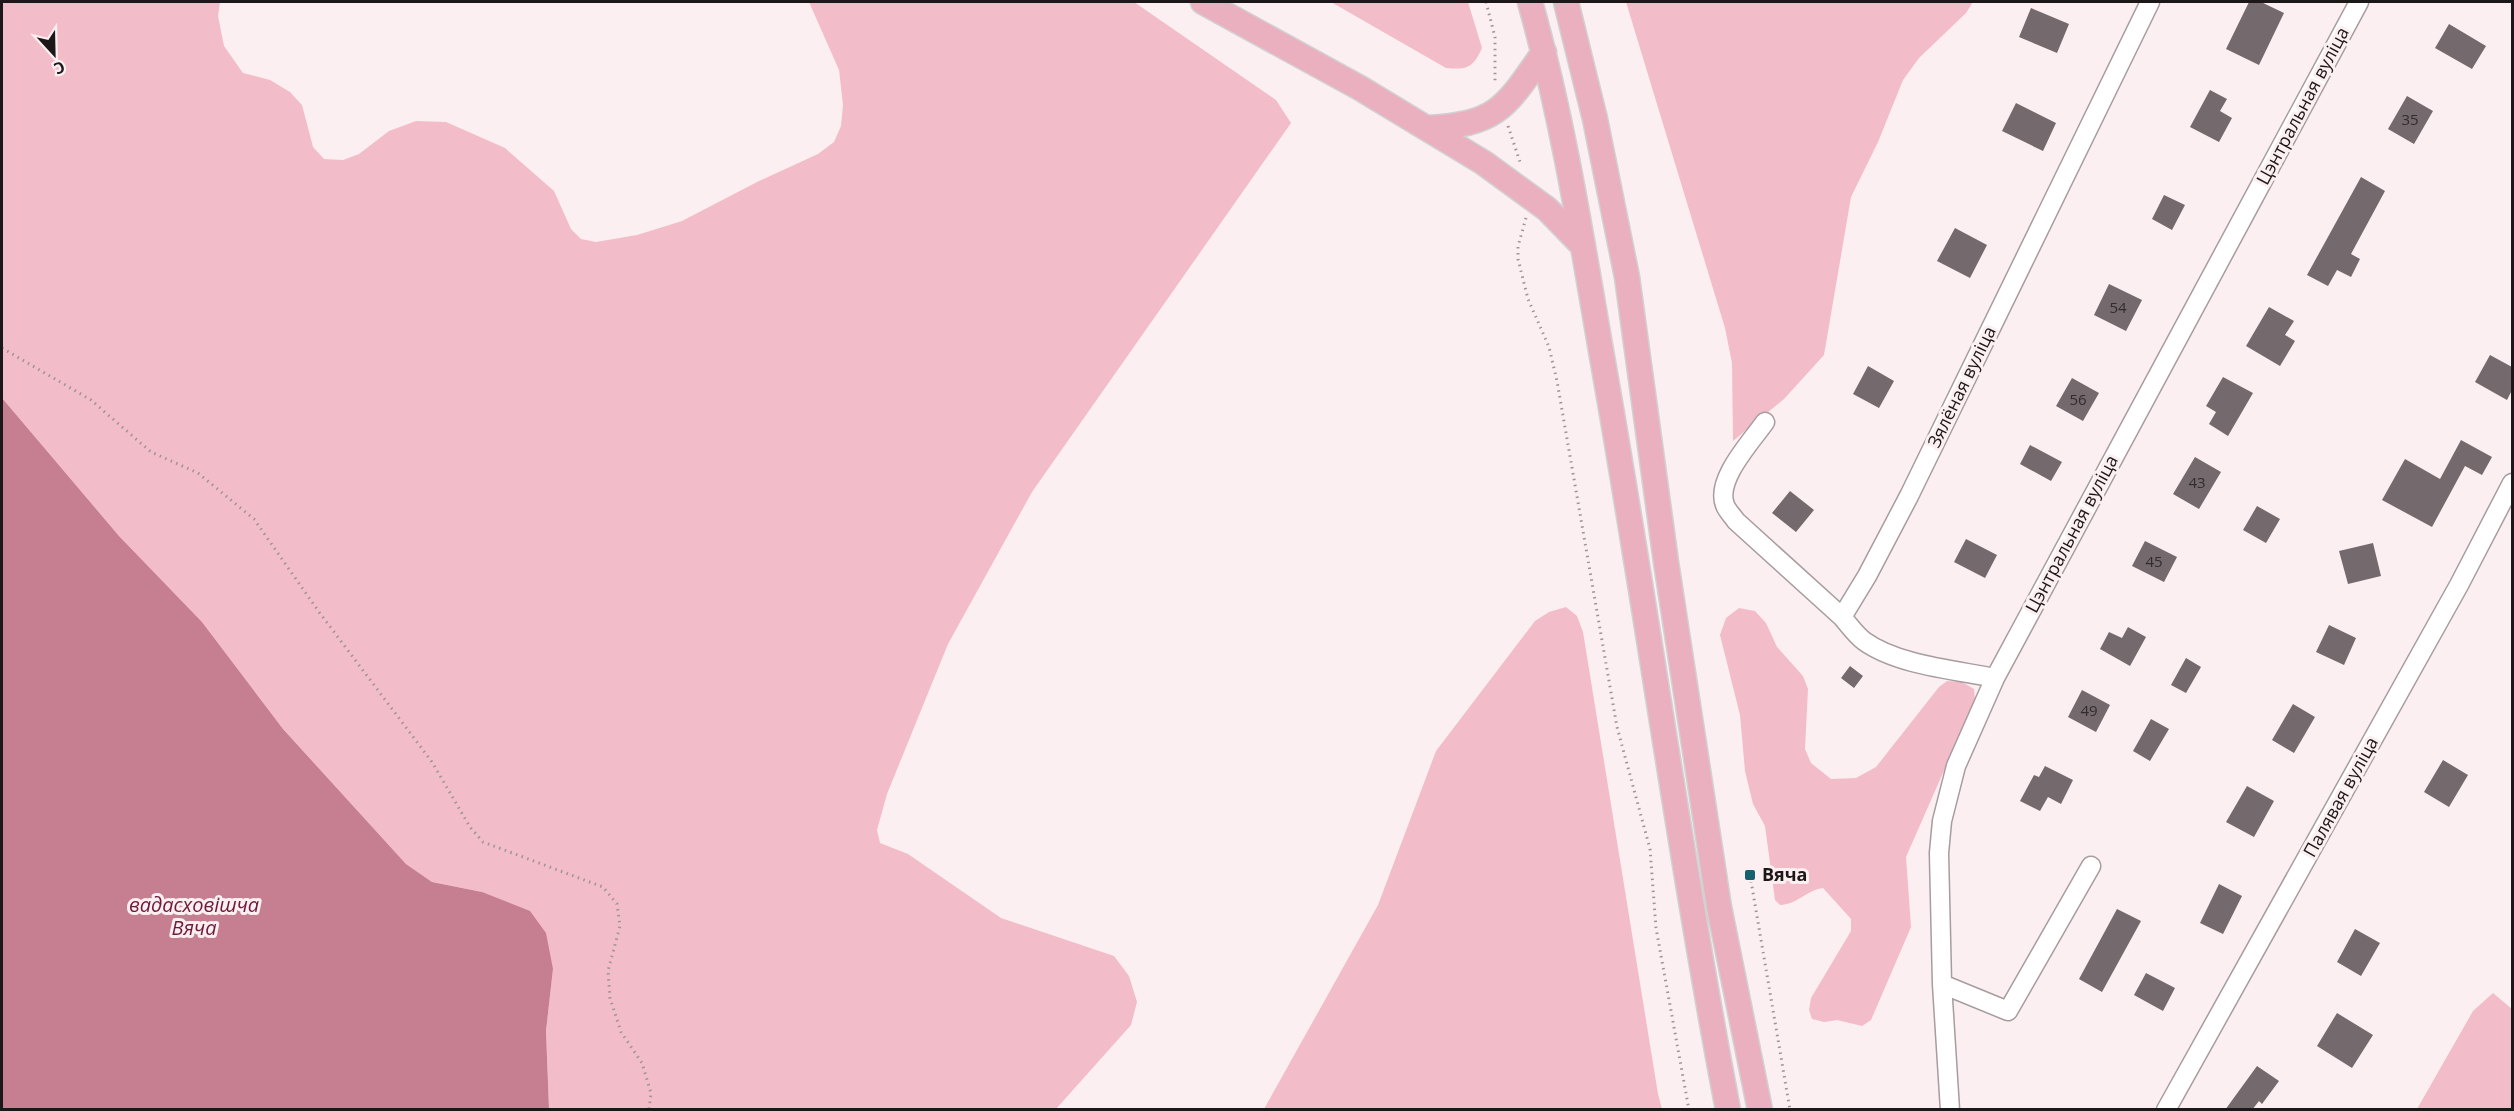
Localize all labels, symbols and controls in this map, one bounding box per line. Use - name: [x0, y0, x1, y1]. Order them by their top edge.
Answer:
- street label: Цэнтральная вуліца: [2250, 22, 2354, 189]
- north arrow: [24, 24, 84, 84]
- text: С: [51, 56, 68, 80]
- house number: 35: [2401, 109, 2419, 129]
- house number: 54: [2109, 297, 2127, 317]
- street label: Зялёная вуліца: [1921, 322, 2001, 451]
- house number: 56: [2069, 389, 2087, 409]
- street label: Цэнтральная вуліца: [2019, 450, 2123, 617]
- house number: 43: [2188, 472, 2206, 492]
- house number: 45: [2145, 551, 2163, 571]
- house number: 49: [2080, 700, 2098, 720]
- street label: Палявая вуліца: [2297, 732, 2383, 861]
- place label: Вяча: [1762, 862, 1807, 886]
- marker: Вяча: [1743, 868, 1757, 882]
- water label: вадасховішча Вяча: [129, 891, 259, 941]

